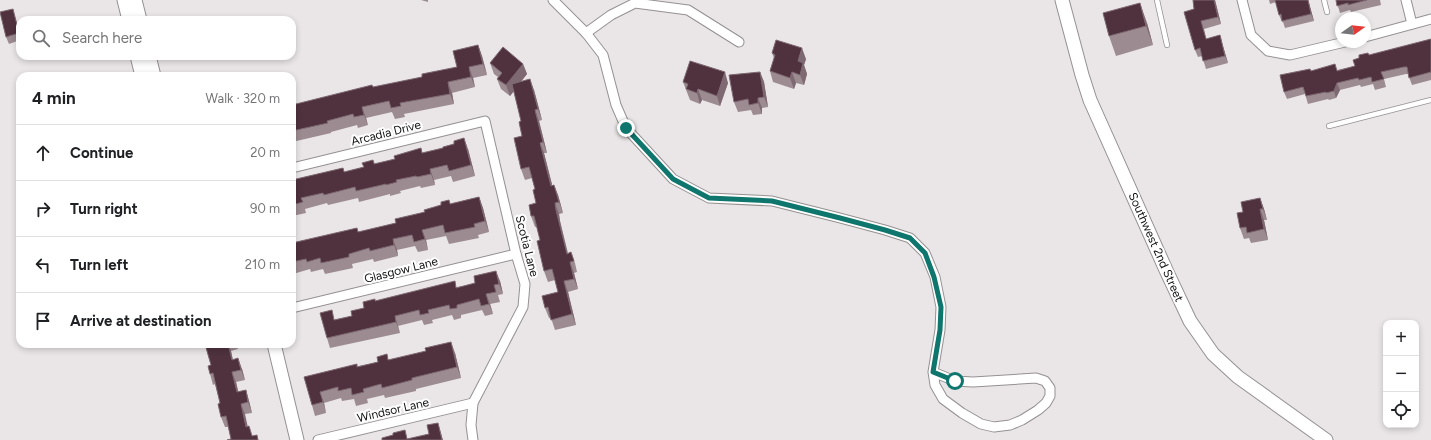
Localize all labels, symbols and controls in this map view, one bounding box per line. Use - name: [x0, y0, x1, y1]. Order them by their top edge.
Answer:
- north arrow: [1335, 12, 1371, 48]
- search box: [16, 16, 296, 60]
- icon: search: [30, 27, 52, 49]
- text: Search here: [62, 29, 142, 47]
- text: 4 min: [32, 88, 76, 108]
- text: Walk · 320 m: [206, 91, 280, 106]
- street label: Arcadia Drive: [350, 117, 423, 148]
- route end: [617, 119, 635, 137]
- icon: ahead: [32, 142, 54, 164]
- text: Continue: [70, 144, 133, 162]
- text: 20 m: [250, 145, 280, 160]
- street label: Southwest 2nd Street: [1126, 190, 1187, 304]
- icon: right: [32, 198, 54, 220]
- text: Turn right: [70, 200, 138, 218]
- text: 90 m: [250, 201, 280, 216]
- street label: Scotia Lane: [513, 214, 541, 279]
- icon: left: [32, 254, 54, 276]
- street label: Glasgow Lane: [363, 254, 440, 286]
- text: Turn left: [70, 256, 128, 274]
- text: 210 m: [245, 257, 280, 272]
- icon: arrive: [32, 310, 54, 332]
- text: Arrive at destination: [70, 312, 211, 330]
- map controls: [1383, 320, 1419, 428]
- button: +: [1383, 320, 1419, 356]
- button: −: [1383, 356, 1419, 392]
- route start: [946, 372, 964, 390]
- button: locate: [1383, 392, 1419, 428]
- street label: Windsor Lane: [356, 395, 431, 425]

